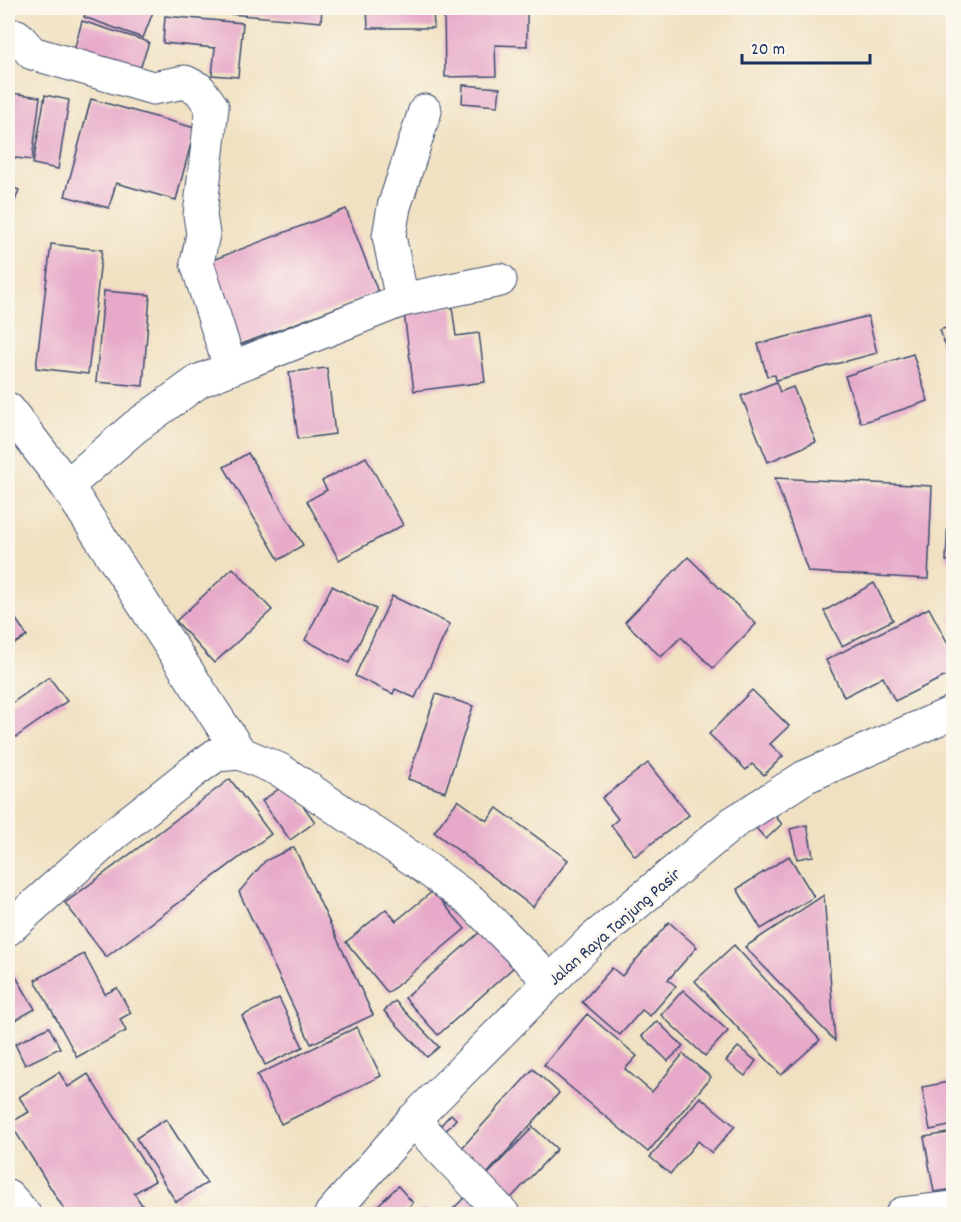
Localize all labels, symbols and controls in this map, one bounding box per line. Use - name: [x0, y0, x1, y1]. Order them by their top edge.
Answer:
- scale bar: [742, 27, 870, 65]
- text: 20 m: [751, 38, 785, 63]
- street label: Jalan Raya Tanjung Pasir: [544, 863, 688, 992]

